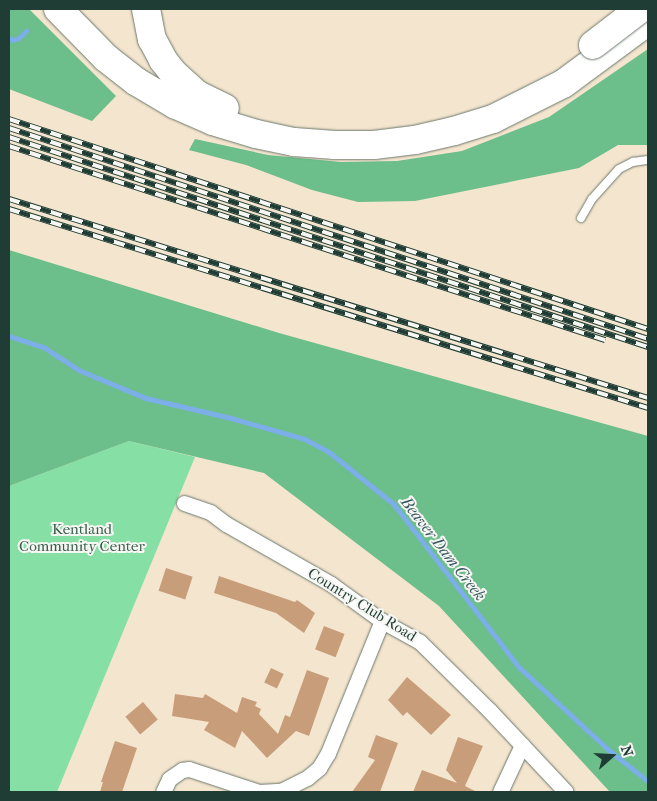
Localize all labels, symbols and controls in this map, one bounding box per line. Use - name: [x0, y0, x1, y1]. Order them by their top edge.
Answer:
- water label: Beaver Dam Creek: [396, 493, 490, 605]
- park label: Kentland Community Center: [19, 520, 145, 555]
- street label: Country Club Road: [304, 564, 420, 646]
- north arrow: [587, 731, 637, 781]
- text: N: [617, 743, 636, 759]

